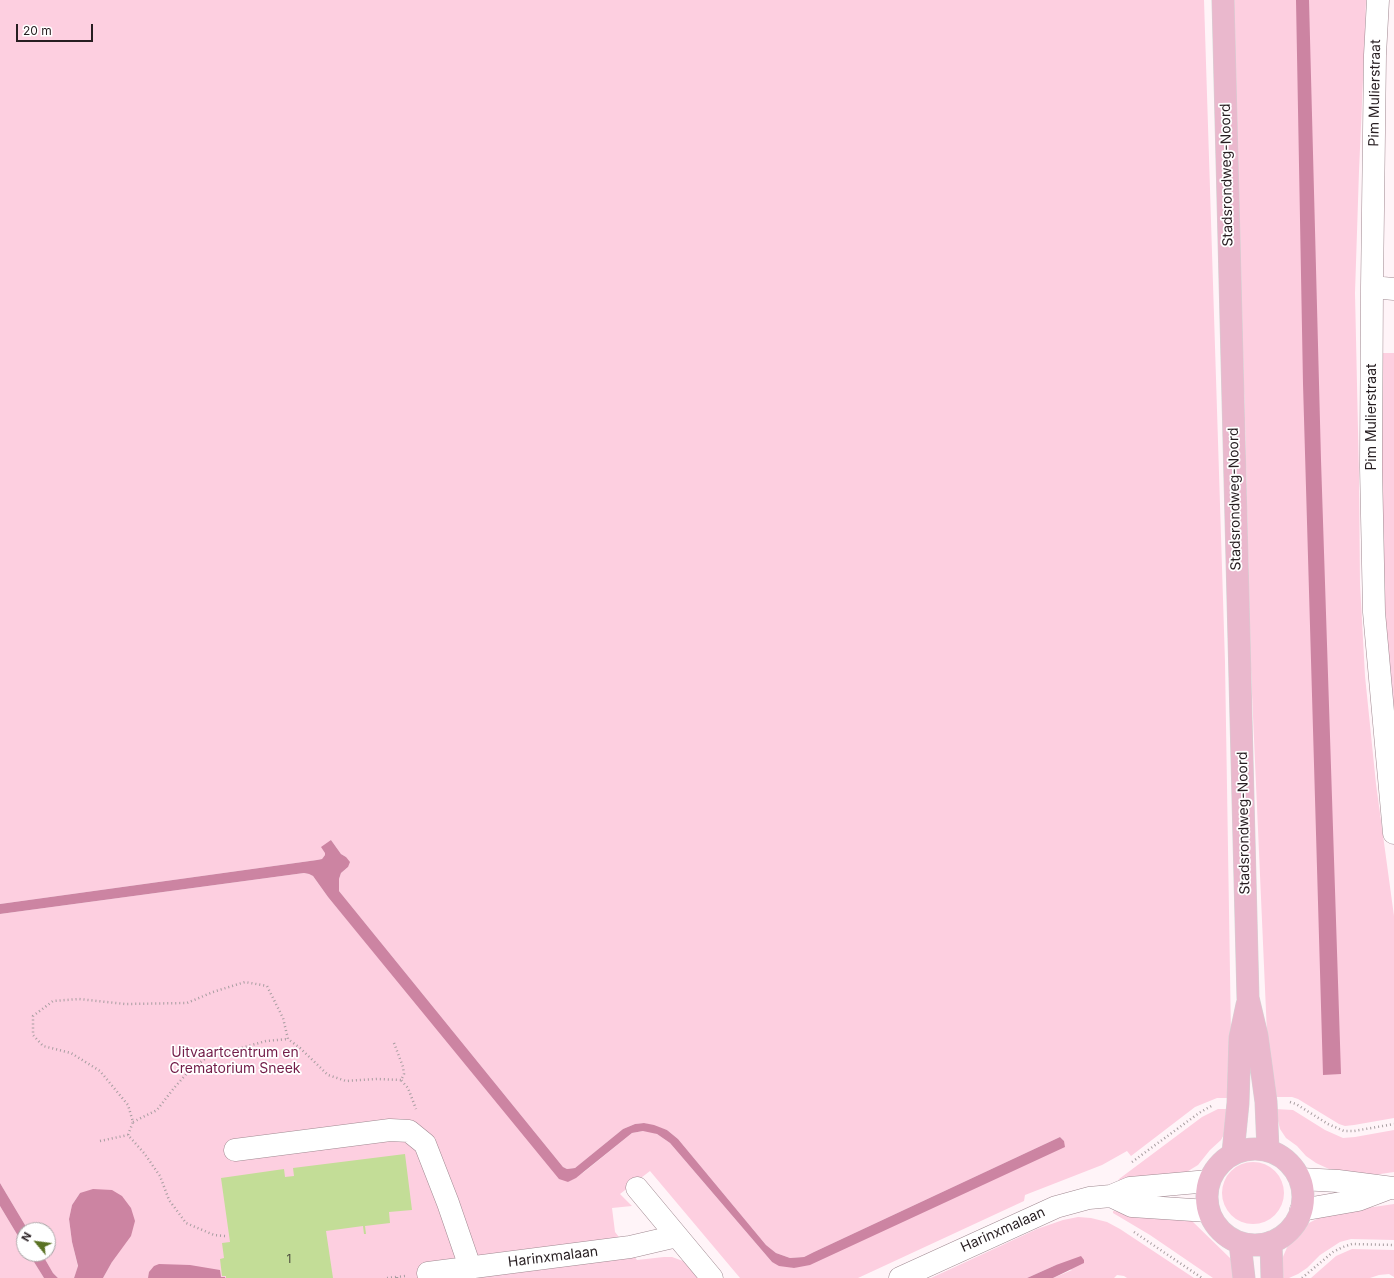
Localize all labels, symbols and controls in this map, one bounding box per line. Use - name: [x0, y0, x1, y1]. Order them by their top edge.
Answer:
- scale bar: [18, 16, 95, 42]
- text: 20 m: [23, 23, 52, 38]
- street label: Pim Mulierstraat: [1366, 39, 1384, 147]
- street label: Stadsrondweg-Noord: [1217, 103, 1237, 247]
- street label: Pim Mulierstraat: [1364, 363, 1380, 471]
- street label: Stadsrondweg-Noord: [1225, 427, 1245, 571]
- street label: Stadsrondweg-Noord: [1234, 751, 1254, 895]
- park label: Uitvaartcentrum en Crematorium Sneek: [169, 1045, 301, 1078]
- street label: Harinxmalaan: [958, 1204, 1048, 1256]
- north arrow: [16, 1222, 56, 1262]
- text: N: [18, 1230, 35, 1244]
- street label: Harinxmalaan: [507, 1243, 599, 1271]
- house number: 1: [287, 1252, 291, 1266]

